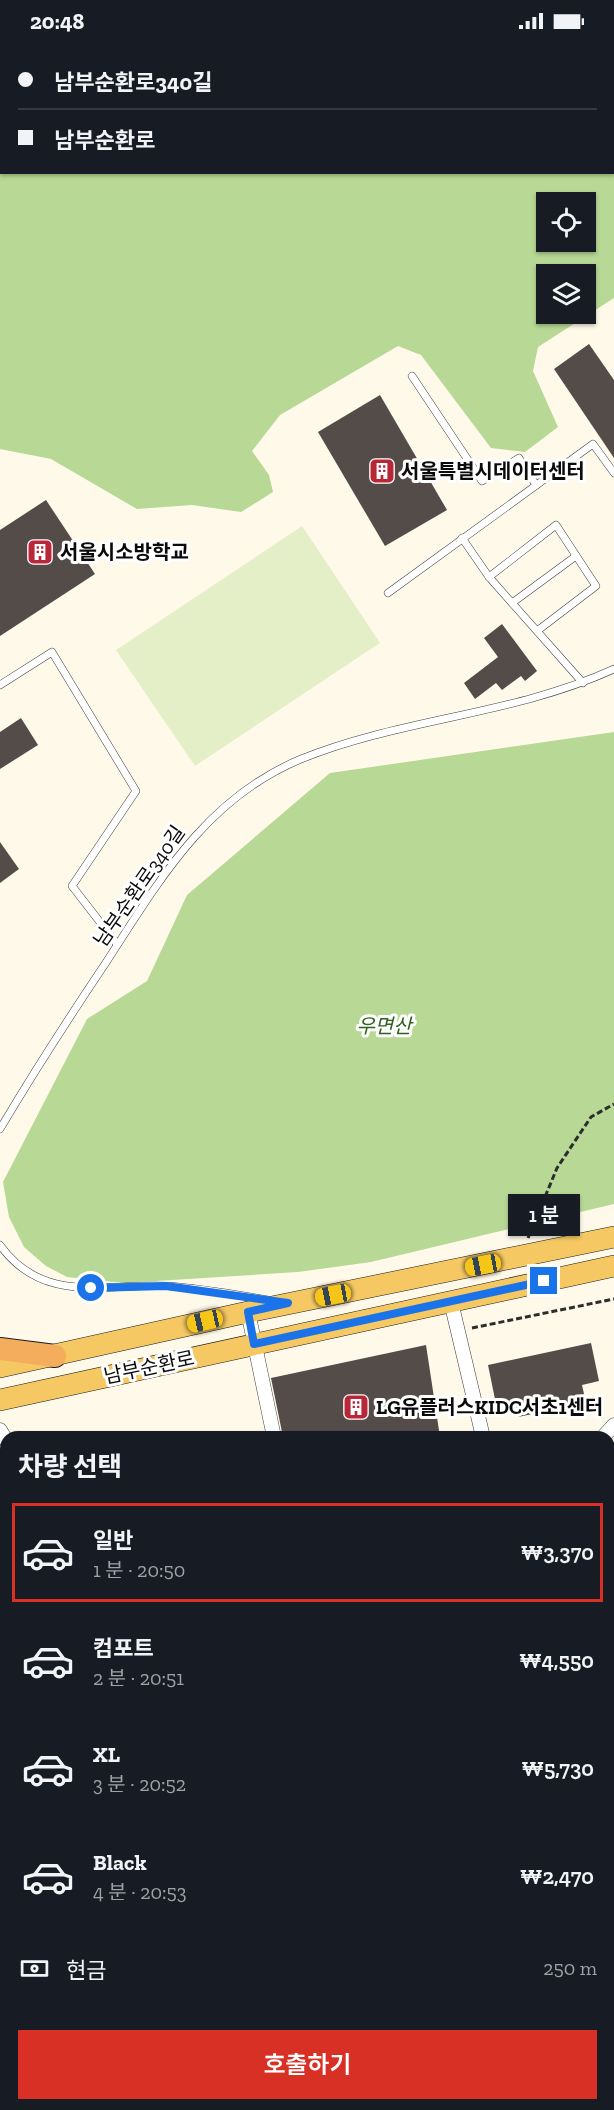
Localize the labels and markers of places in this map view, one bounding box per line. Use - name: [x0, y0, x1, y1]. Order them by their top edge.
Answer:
- building icon: 서울특별시데이터센터: [367, 456, 397, 486]
- place label: 서울특별시데이터센터: [401, 459, 585, 483]
- building icon: 서울시소방학교: [25, 537, 55, 567]
- place label: 서울시소방학교: [60, 540, 189, 564]
- building icon: LG유플러스KIDC서초1센터: [341, 1392, 371, 1422]
- place label: LG유플러스KIDC서초1센터: [376, 1395, 603, 1419]

